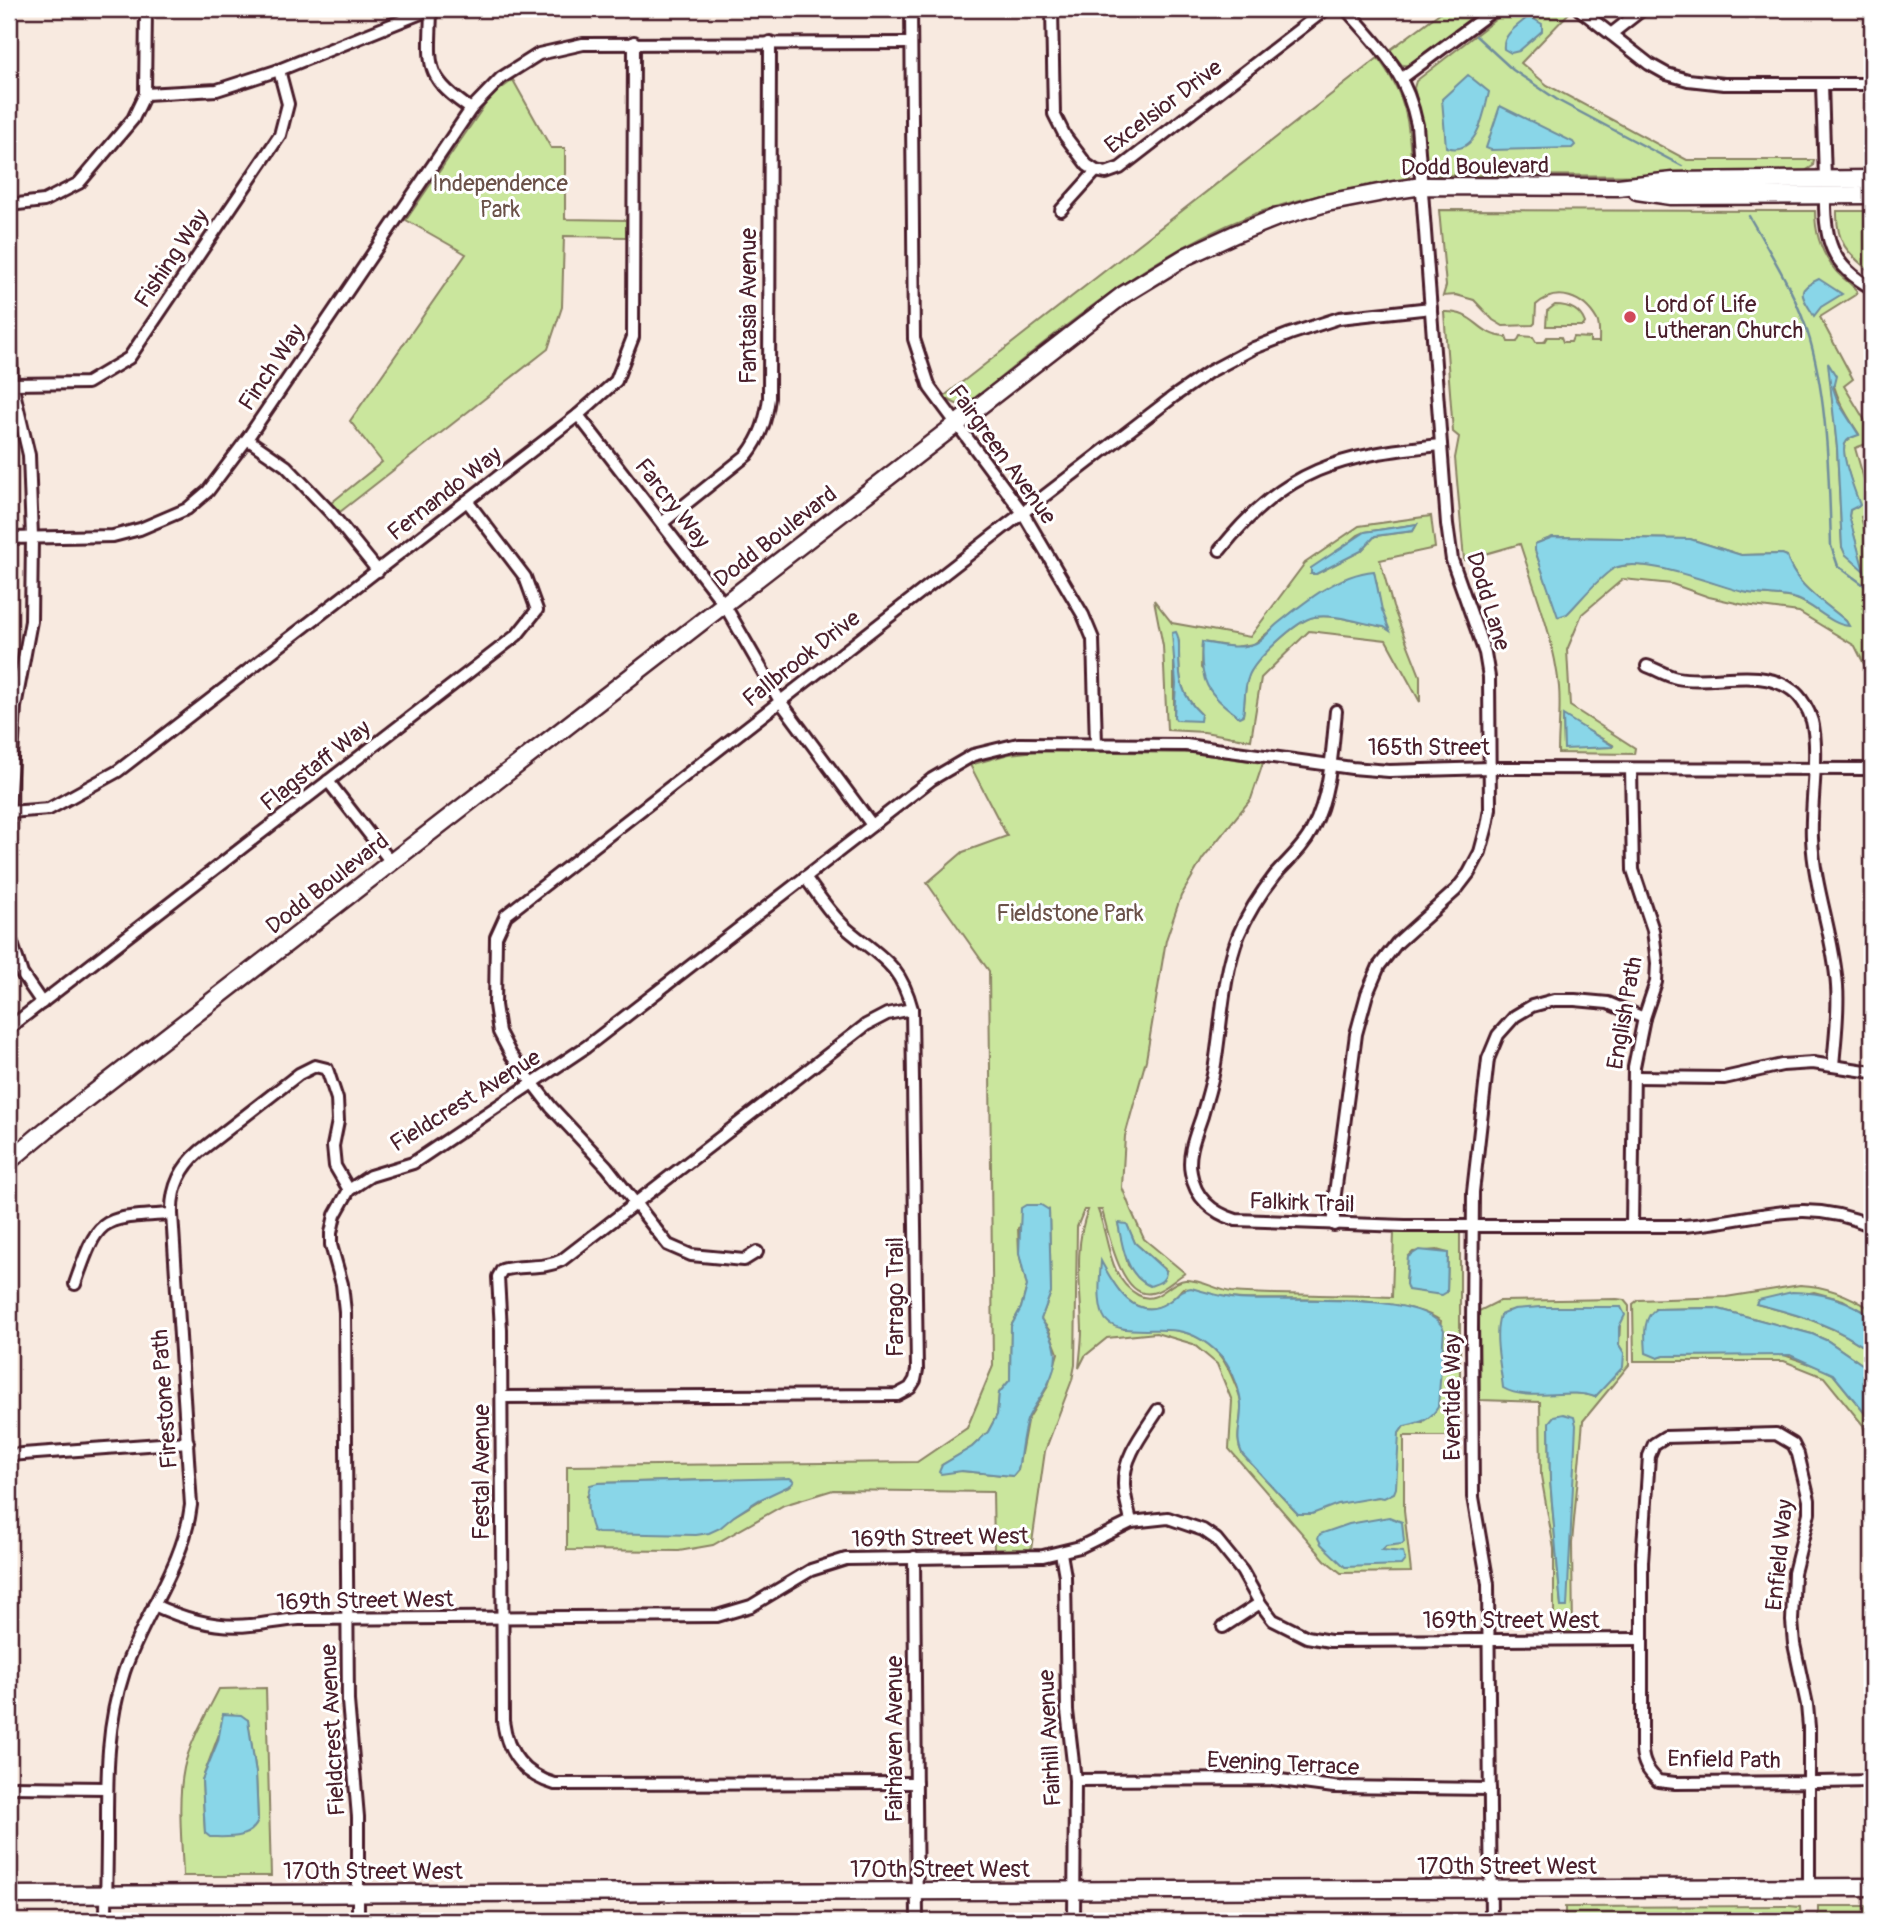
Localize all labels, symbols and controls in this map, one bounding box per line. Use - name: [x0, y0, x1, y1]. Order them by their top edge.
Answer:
- street label: Excelsior Drive: [1099, 52, 1228, 160]
- street label: Dodd Boulevard: [1401, 151, 1549, 182]
- park label: Independence Park: [432, 169, 568, 224]
- street label: Fishing Way: [128, 203, 215, 313]
- street label: Fantasia Avenue: [734, 227, 763, 384]
- place label: Lord of Life Lutheran Church: [1644, 290, 1803, 345]
- marker: Lord of Life Lutheran Church: [1622, 309, 1638, 325]
- street label: Finch Way: [232, 318, 311, 416]
- street label: Fairgreen Avenue: [942, 379, 1063, 530]
- street label: Fernando Way: [381, 440, 507, 547]
- street label: Farcry Way: [628, 453, 717, 554]
- street label: Dodd Boulevard: [708, 479, 843, 593]
- street label: Dodd Lane: [1460, 548, 1517, 655]
- street label: Fallbrook Drive: [737, 603, 867, 713]
- street label: Flagstaff Way: [254, 713, 376, 817]
- street label: 165th Street: [1368, 733, 1491, 762]
- street label: Dodd Boulevard: [260, 826, 395, 940]
- park label: Fieldstone Park: [996, 899, 1144, 928]
- street label: English Path: [1600, 954, 1649, 1072]
- street label: Fieldcrest Avenue: [385, 1042, 546, 1158]
- street label: Falkirk Trail: [1249, 1186, 1355, 1219]
- street label: Farrago Trail: [881, 1237, 910, 1357]
- street label: Firestone Path: [145, 1328, 184, 1470]
- street label: Eventide Way: [1438, 1333, 1467, 1461]
- street label: Festal Avenue: [467, 1403, 496, 1540]
- street label: Enfield Way: [1759, 1498, 1800, 1612]
- street label: 169th Street West: [851, 1521, 1030, 1554]
- street label: 169th Street West: [276, 1584, 455, 1617]
- street label: 169th Street West: [1422, 1606, 1600, 1635]
- street label: Fieldcrest Avenue: [313, 1643, 351, 1817]
- street label: Fairhaven Avenue: [880, 1655, 909, 1822]
- street label: Fairhill Avenue: [1031, 1668, 1068, 1807]
- street label: Enfield Path: [1667, 1744, 1781, 1775]
- street label: Evening Terrace: [1206, 1745, 1361, 1782]
- street label: 170th Street West: [1417, 1852, 1598, 1881]
- street label: 170th Street West: [850, 1855, 1031, 1884]
- street label: 170th Street West: [283, 1857, 464, 1886]

